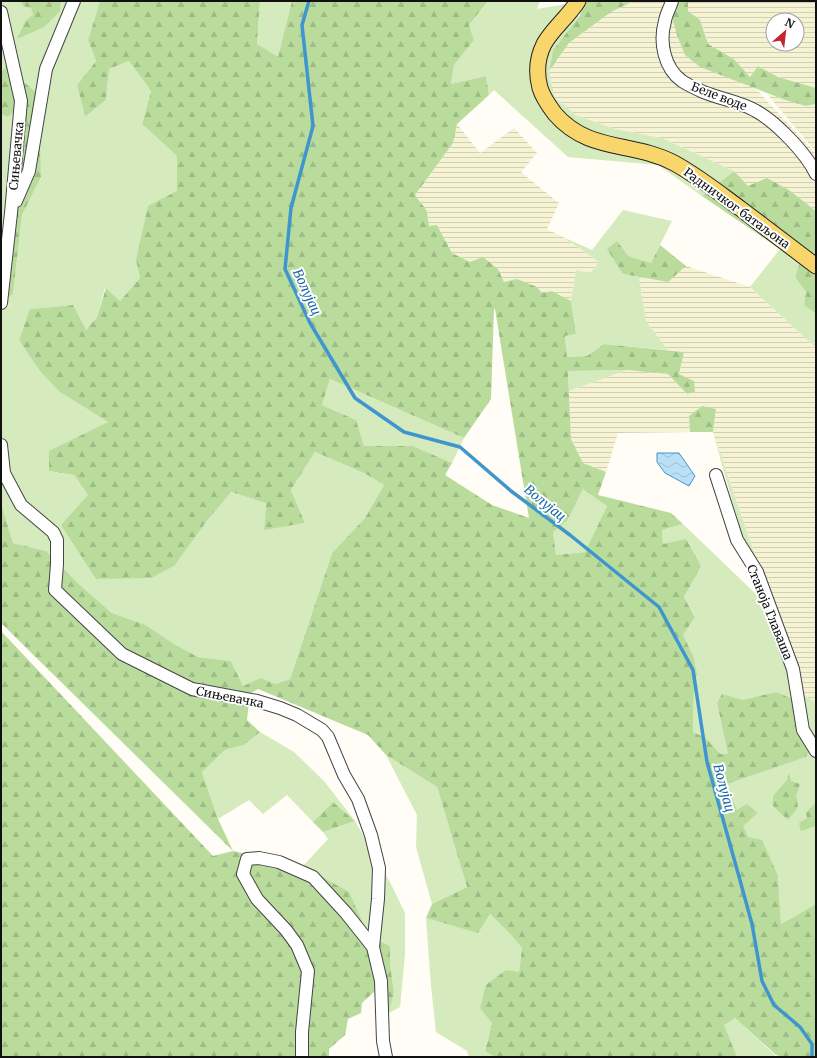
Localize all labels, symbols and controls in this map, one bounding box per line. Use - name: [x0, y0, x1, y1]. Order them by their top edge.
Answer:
- north arrow: [765, 12, 805, 52]
- text: N: [783, 15, 797, 32]
- street label: Беле воде: [689, 79, 749, 113]
- street label: Сињевачка: [6, 121, 27, 191]
- street label: Радничког батаљона: [681, 164, 793, 252]
- water label: Волујац: [289, 266, 325, 318]
- water label: Волујац: [521, 481, 570, 525]
- street label: Станоја Главаша: [744, 562, 796, 662]
- street label: Сињевачка: [195, 683, 266, 711]
- water label: Волујац: [709, 762, 739, 814]

